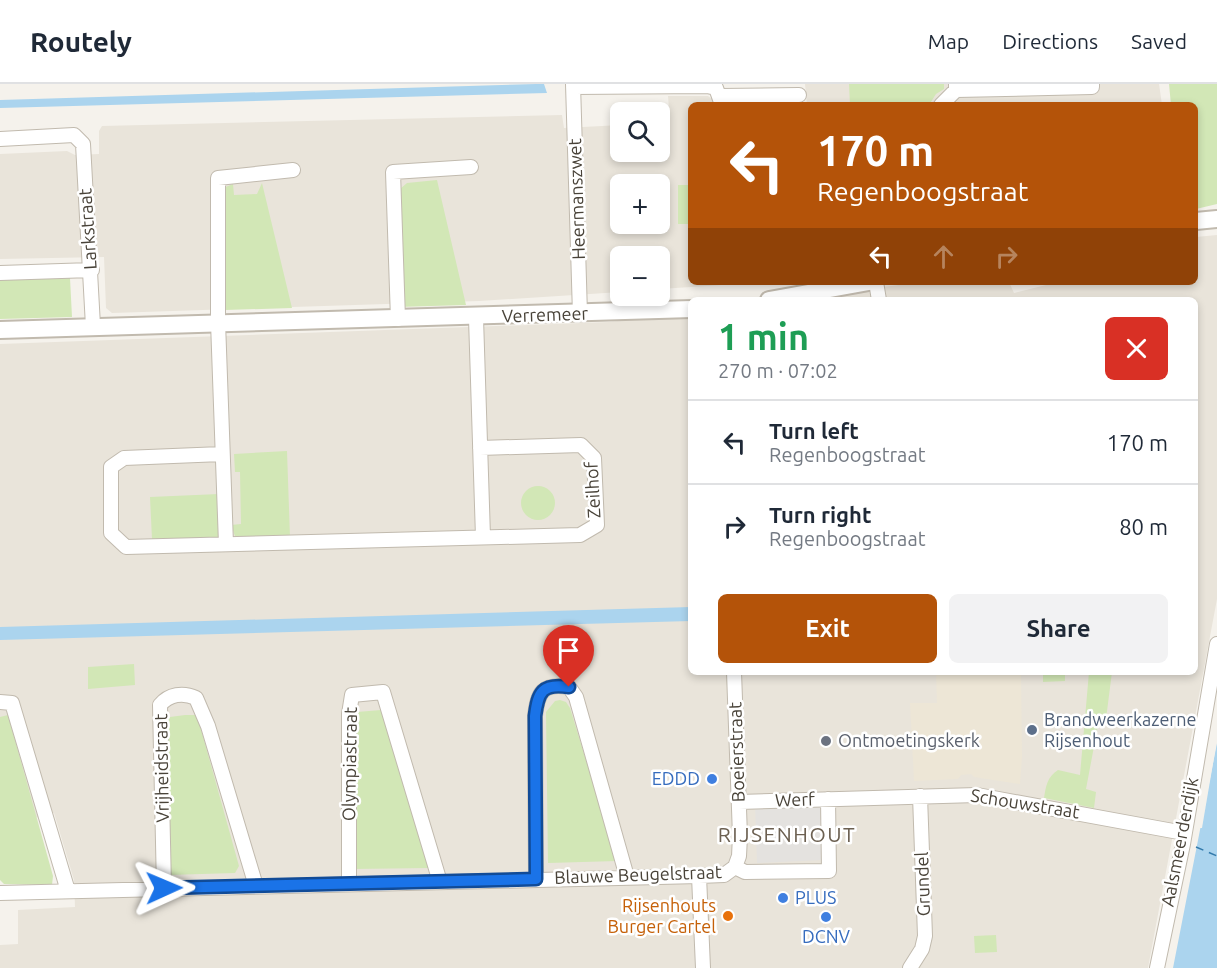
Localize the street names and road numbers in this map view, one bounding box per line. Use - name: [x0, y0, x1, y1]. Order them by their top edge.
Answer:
- street label: Heermanszwet: [564, 138, 588, 260]
- street label: Larkstraat: [74, 188, 100, 270]
- street label: Verremeer: [501, 302, 589, 326]
- street label: Zeilhof: [581, 461, 603, 519]
- street label: Boeierstraat: [724, 702, 748, 803]
- street label: Olympiastraat: [338, 707, 360, 821]
- street label: Vrijheidstraat: [150, 713, 172, 823]
- street label: Aalsmeerderdijk: [1157, 775, 1201, 908]
- street label: Schouwstraat: [969, 785, 1081, 822]
- street label: Werf: [775, 788, 815, 810]
- street label: Grundel: [911, 851, 933, 917]
- street label: Blauwe Beugelstraat: [554, 861, 722, 887]

